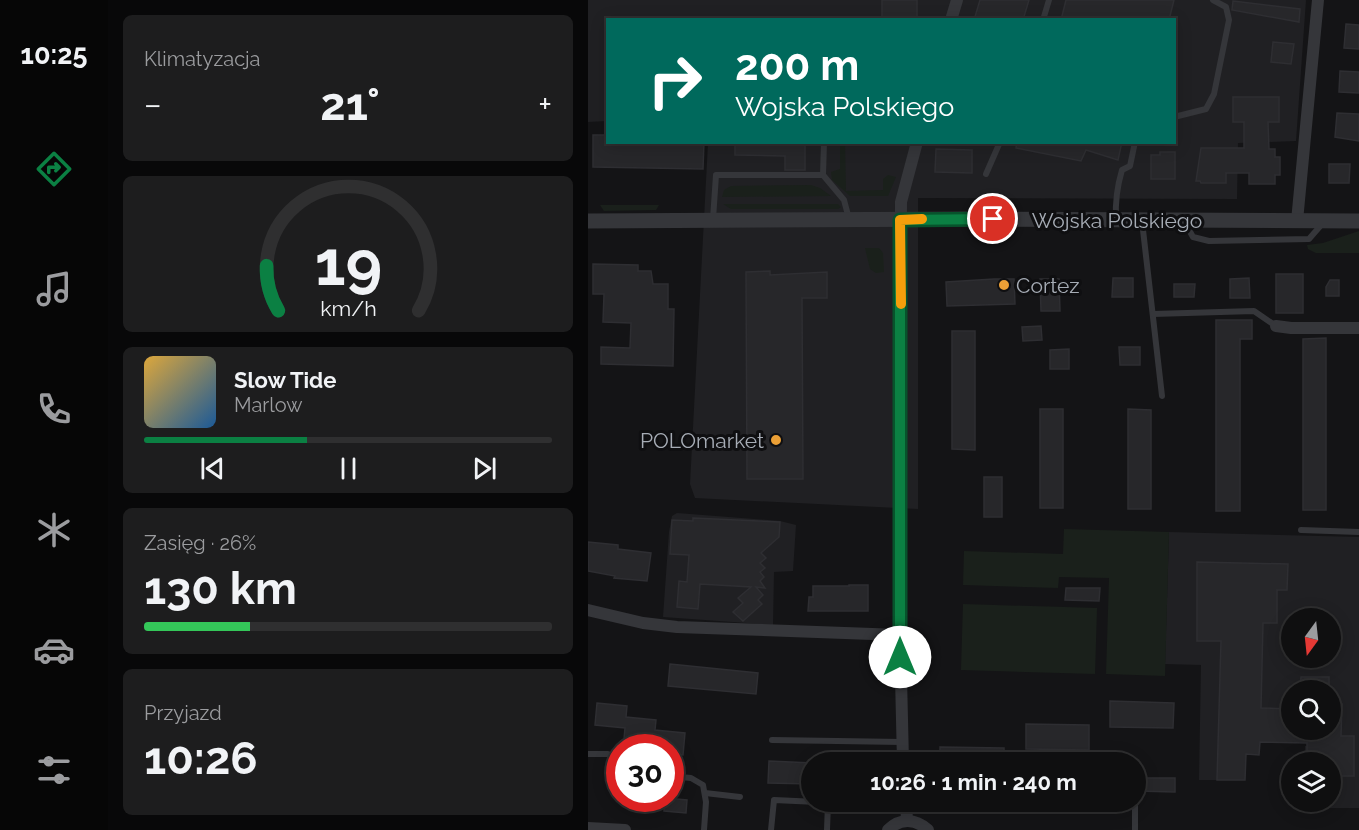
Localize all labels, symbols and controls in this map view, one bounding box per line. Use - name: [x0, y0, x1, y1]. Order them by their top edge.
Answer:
- text: 10:25: [21, 39, 87, 70]
- text: 200 m: [735, 41, 859, 90]
- icon: right: [636, 42, 714, 120]
- text: Klimatyzacja: [144, 47, 261, 71]
- text: 21°: [320, 78, 380, 131]
- text: −: [144, 85, 162, 124]
- text: +: [538, 85, 552, 124]
- text: Wojska Polskiego: [735, 91, 954, 122]
- icon: directions: [33, 148, 75, 190]
- pin: [967, 193, 1018, 244]
- icon: arrive: [976, 202, 1009, 235]
- street label: Wojska Polskiego: [1032, 208, 1202, 233]
- text: 19: [314, 226, 382, 300]
- icon: music: [33, 268, 75, 310]
- place label: Cortez: [1016, 273, 1080, 298]
- marker: Cortez: [997, 278, 1011, 292]
- text: km/h: [320, 296, 376, 321]
- text: Slow Tide: [234, 367, 336, 393]
- icon: phone: [33, 388, 75, 430]
- text: Marlow: [234, 393, 303, 417]
- place label: POLOmarket: [640, 428, 764, 453]
- marker: POLOmarket: [769, 433, 783, 447]
- icon: previous: [196, 452, 229, 485]
- icon: pause: [332, 452, 365, 485]
- icon: next: [468, 452, 501, 485]
- icon: climate: [33, 509, 75, 551]
- text: Zasięg · 26%: [144, 531, 256, 555]
- text: 130 km: [144, 562, 297, 615]
- north arrow: [1281, 608, 1341, 668]
- map controls: [1281, 608, 1341, 812]
- position arrow: [868, 625, 932, 689]
- icon: car: [33, 629, 75, 671]
- button: search: [1281, 680, 1341, 740]
- text: Przyjazd: [144, 701, 222, 725]
- text: 10:26: [144, 732, 258, 785]
- speed limit sign: 30: [606, 734, 684, 812]
- icon: filters: [33, 749, 75, 791]
- button: layers: [1281, 752, 1341, 812]
- text: 10:26 · 1 min · 240 m: [870, 769, 1077, 795]

